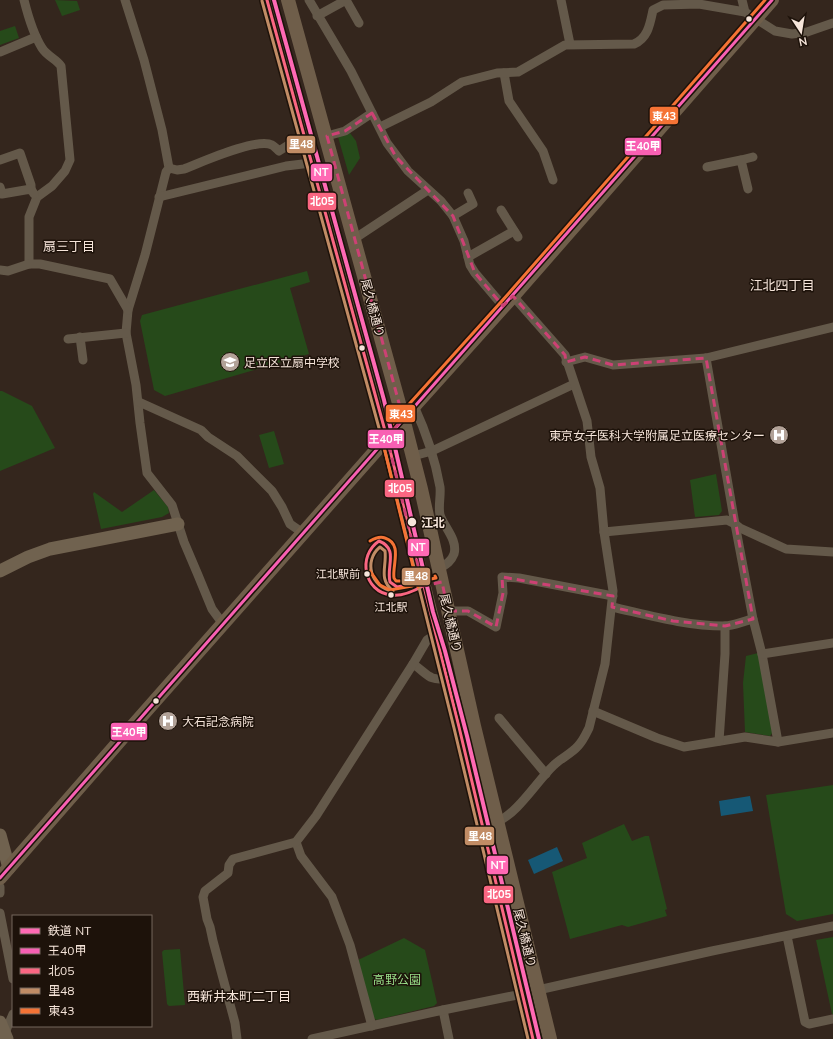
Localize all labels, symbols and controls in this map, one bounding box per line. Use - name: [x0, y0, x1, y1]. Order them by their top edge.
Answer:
- north arrow: [781, 12, 821, 52]
- unlabelled marker: [744, 14, 754, 24]
- text: N: [798, 34, 809, 49]
- line badge: 東43: [649, 106, 679, 125]
- text: 東43: [652, 109, 676, 123]
- line badge: 里48: [286, 135, 316, 154]
- text: 里48: [289, 137, 313, 151]
- line badge: 王40甲: [624, 137, 662, 156]
- text: 王40甲: [625, 139, 661, 153]
- line badge: NT: [310, 163, 333, 182]
- text: NT: [313, 165, 329, 179]
- line badge: 北05: [307, 192, 337, 211]
- text: 北05: [310, 194, 334, 208]
- district label: 扇三丁目: [43, 238, 95, 254]
- street label: 尾久橋通り: [358, 277, 388, 339]
- district label: 江北四丁目: [749, 277, 815, 293]
- unlabelled marker: [357, 343, 367, 353]
- school or university icon: 足立区立扇中学校: [219, 351, 241, 373]
- place label: 足立区立扇中学校: [244, 355, 340, 370]
- line badge: 東43: [385, 404, 416, 423]
- text: 東43: [389, 407, 413, 421]
- hospital icon: 東京女子医科大学附属足立医療センター: [768, 424, 790, 446]
- place label: 東京女子医科大学附属足立医療センター: [549, 428, 765, 443]
- line badge: 王40甲: [367, 429, 405, 449]
- text: 王40甲: [368, 432, 404, 446]
- line badge: 北05: [384, 479, 415, 498]
- text: 北05: [388, 481, 412, 495]
- place label: 江北: [421, 515, 445, 530]
- marker: 江北: [406, 516, 418, 528]
- line badge: NT: [407, 538, 430, 557]
- text: NT: [410, 540, 426, 554]
- place label: 江北駅前: [316, 567, 360, 581]
- line badge: 里48: [401, 567, 431, 586]
- marker: 江北駅前: [362, 569, 372, 579]
- text: 里48: [404, 569, 428, 583]
- marker: 江北駅: [386, 590, 396, 600]
- street label: 尾久橋通り: [437, 592, 465, 654]
- place label: 江北駅: [375, 600, 408, 614]
- unlabelled marker: [151, 696, 161, 706]
- hospital icon: 大石記念病院: [157, 710, 179, 732]
- place label: 大石記念病院: [182, 714, 254, 729]
- line badge: 王40甲: [110, 722, 148, 741]
- text: 王40甲: [111, 725, 147, 739]
- line badge: 里48: [464, 826, 495, 846]
- text: 里48: [468, 829, 492, 843]
- line badge: NT: [486, 855, 509, 875]
- text: NT: [490, 858, 506, 872]
- line badge: 北05: [483, 885, 514, 904]
- text: 北05: [487, 887, 511, 901]
- street label: 尾久橋通り: [510, 907, 540, 969]
- legend: [12, 915, 152, 1027]
- text: 鉄道 NT: [48, 923, 92, 938]
- text: 王40甲: [48, 943, 86, 958]
- text: 北05: [48, 963, 74, 978]
- park label: 高野公園: [373, 972, 421, 987]
- text: 里48: [48, 983, 74, 998]
- district label: 西新井本町二丁目: [187, 988, 291, 1004]
- text: 東43: [48, 1003, 74, 1018]

